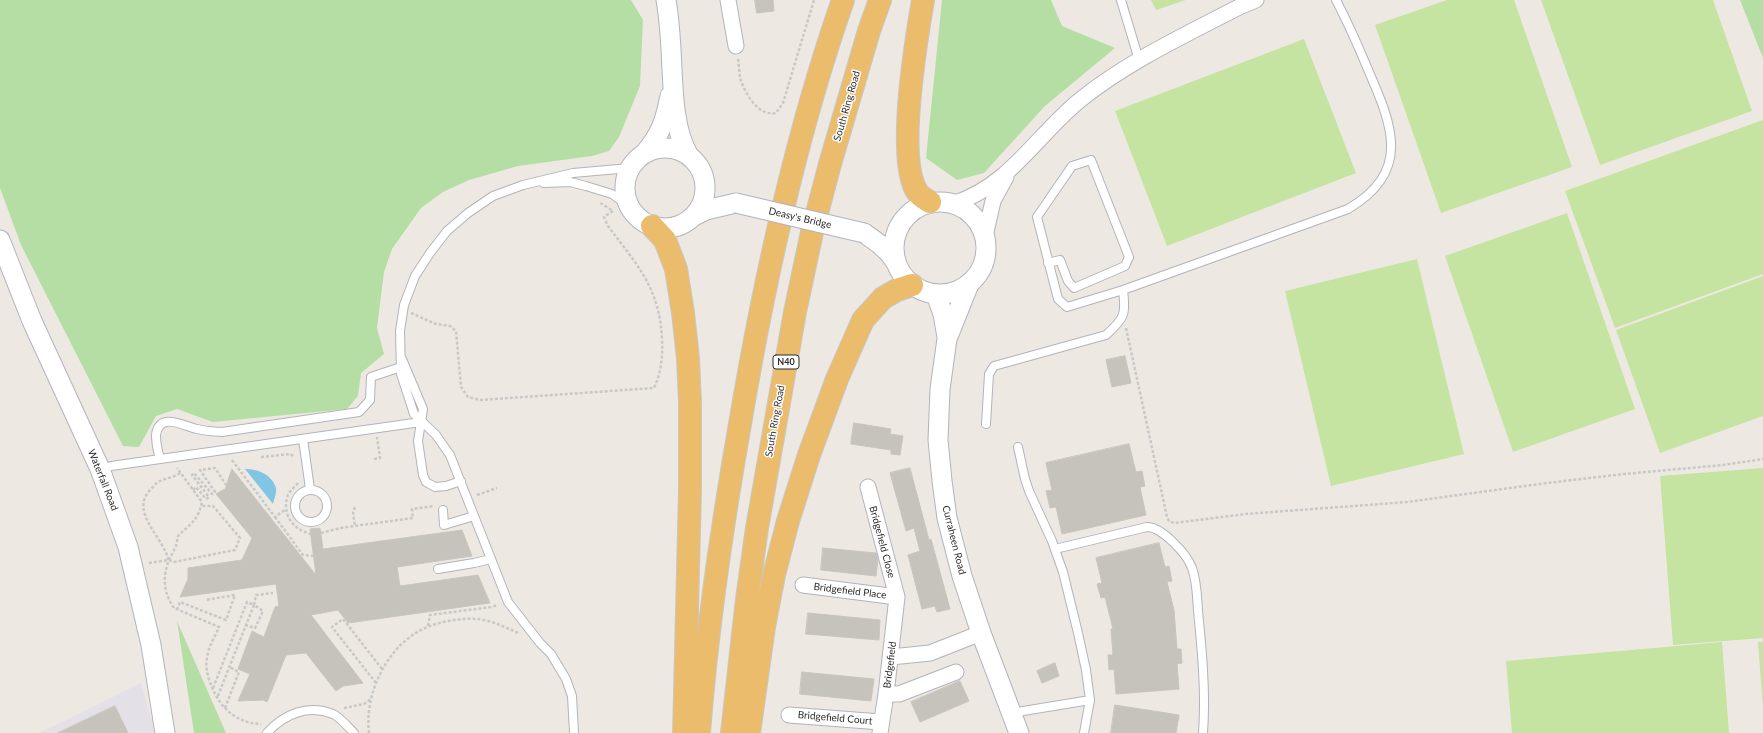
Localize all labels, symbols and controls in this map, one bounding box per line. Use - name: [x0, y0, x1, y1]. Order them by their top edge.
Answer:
- street label: South Ring Road: [831, 70, 863, 142]
- street label: Deasy's Bridge: [767, 205, 833, 231]
- road number: N40: [773, 355, 799, 369]
- street label: South Ring Road: [763, 384, 787, 458]
- street label: Waterfall Road: [85, 448, 121, 512]
- street label: Curraheen Road: [940, 504, 968, 576]
- street label: Bridgefield Close: [867, 505, 897, 579]
- street label: Bridgefield Place: [813, 581, 887, 601]
- street label: Bridgefield: [881, 641, 899, 689]
- street label: Bridgefield Court: [797, 709, 873, 727]

